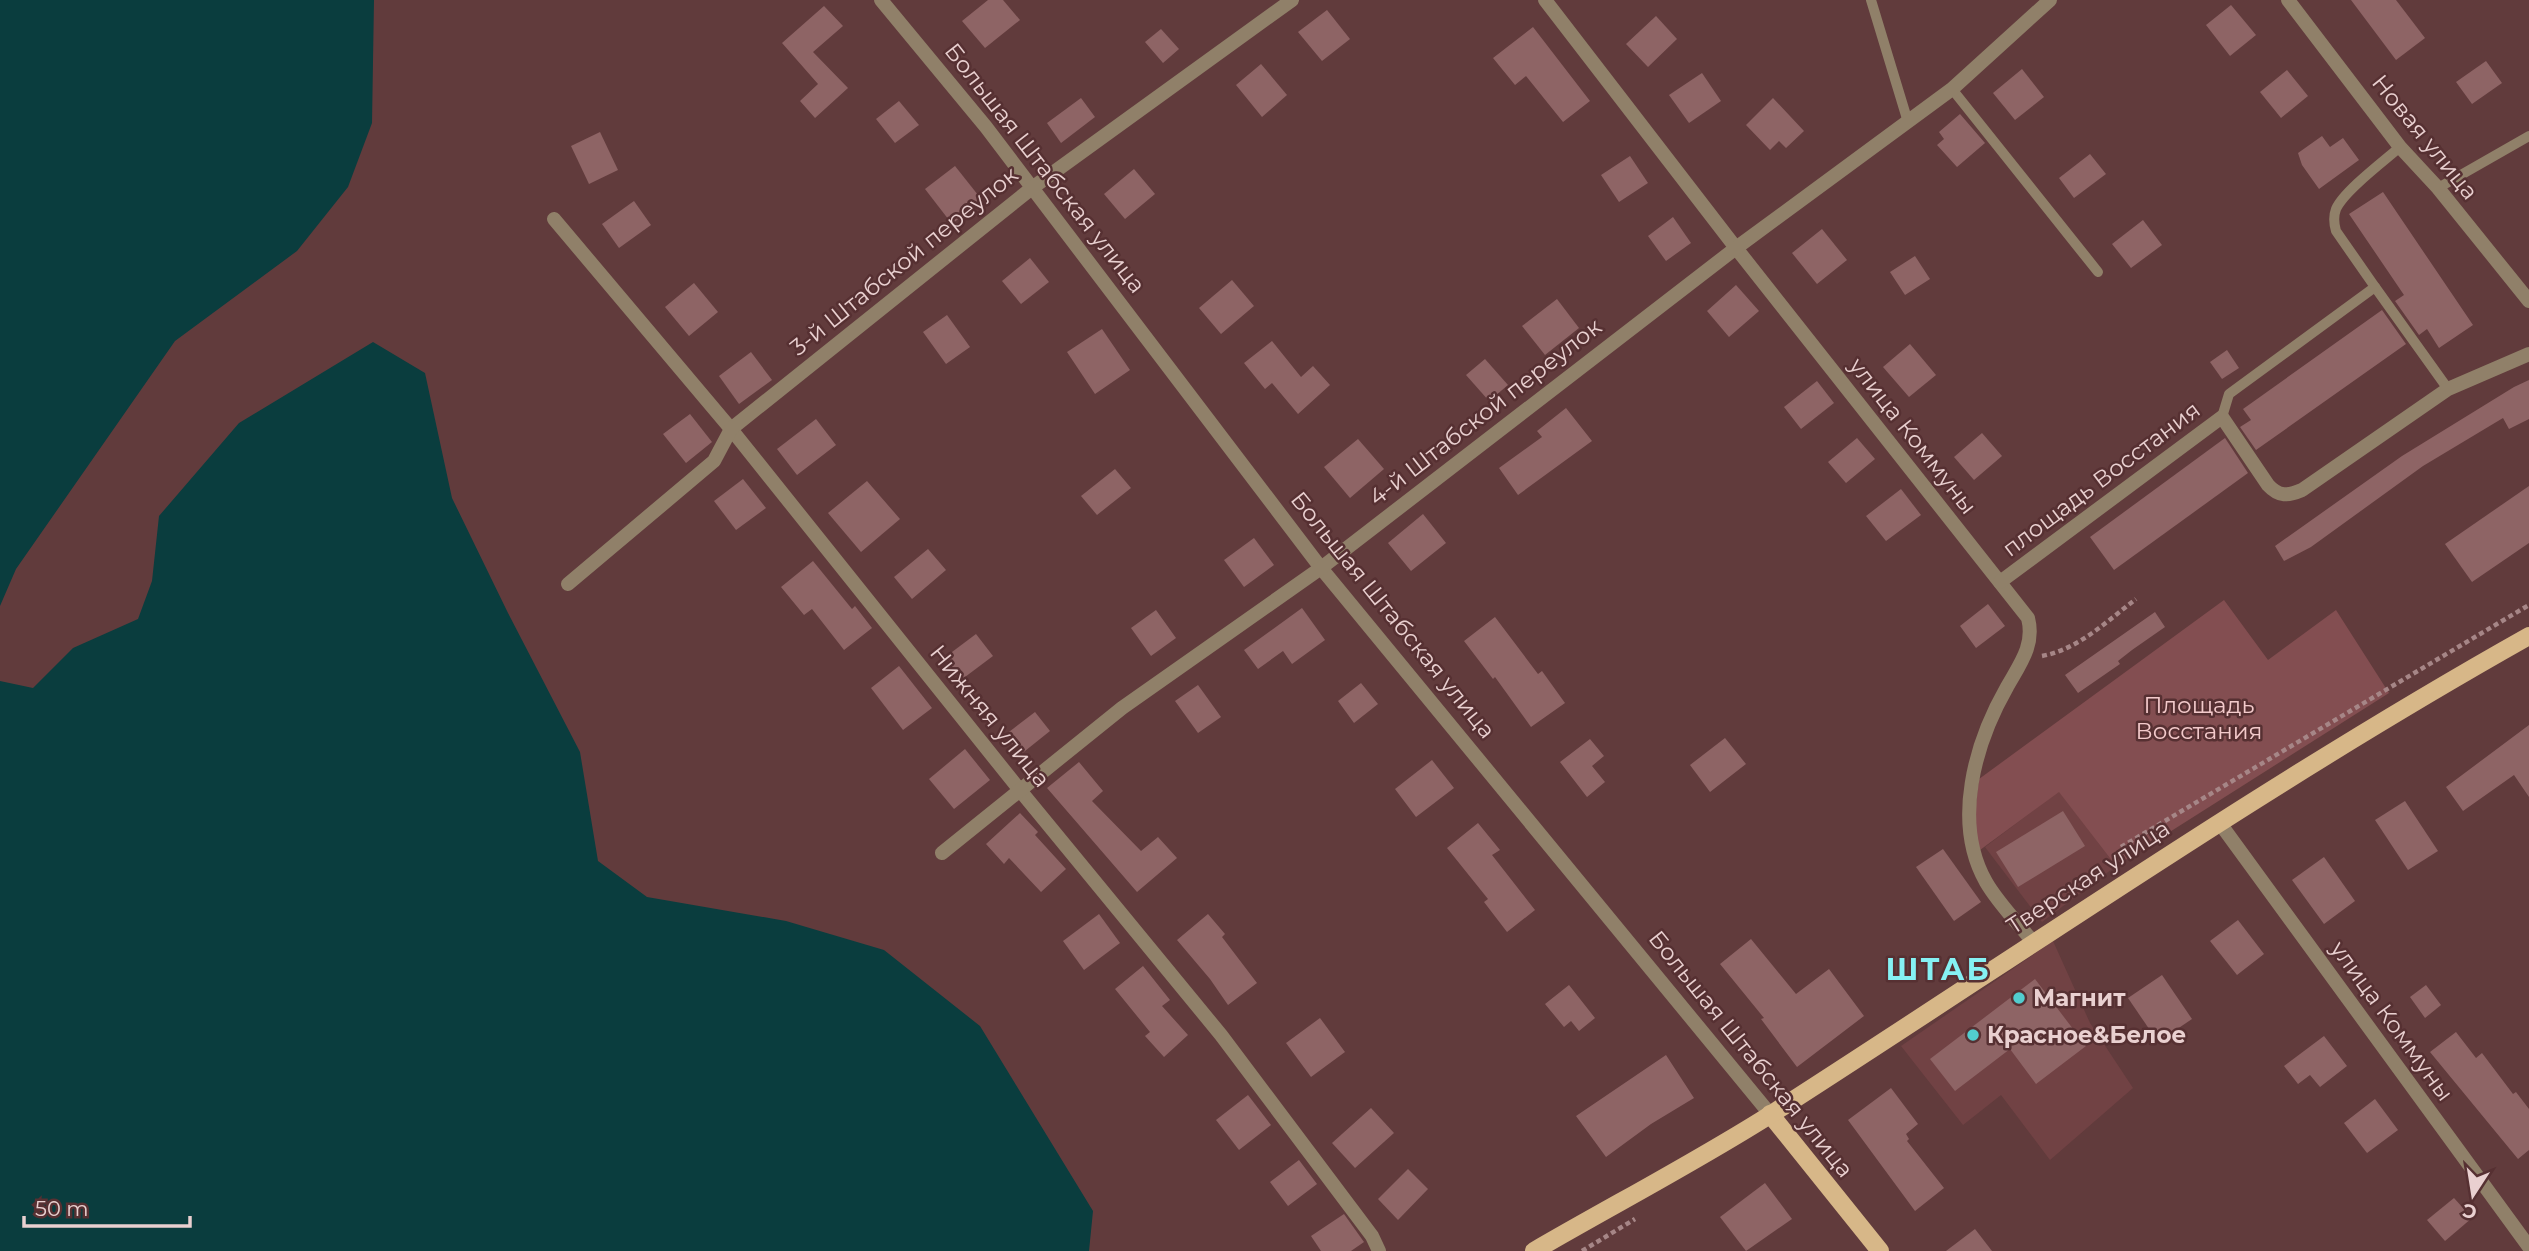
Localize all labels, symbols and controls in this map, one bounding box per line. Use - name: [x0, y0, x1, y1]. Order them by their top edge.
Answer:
- street label: Большая Штабская улица: [939, 37, 1151, 299]
- street label: Новая улица: [2366, 69, 2484, 205]
- street label: 3-й Штабской переулок: [784, 160, 1024, 362]
- street label: 4-й Штабской переулок: [1363, 312, 1607, 511]
- street label: улица Коммуны: [1843, 351, 1983, 520]
- street label: площадь Восстания: [1997, 396, 2205, 562]
- street label: Большая Штабская улица: [1285, 486, 1501, 744]
- street label: Нижняя улица: [924, 639, 1056, 793]
- park label: Площадь Восстания: [2136, 691, 2262, 745]
- street label: Тверская улица: [2001, 814, 2175, 940]
- street label: Большая Штабская улица: [1643, 925, 1859, 1183]
- street label: улица Коммуны: [2324, 935, 2459, 1106]
- district label: ШТАБ: [1885, 951, 1991, 988]
- place label: Магнит: [2033, 984, 2126, 1012]
- marker: Магнит: [2011, 990, 2027, 1006]
- place label: Красное&Белое: [1987, 1021, 2186, 1049]
- marker: Красное&Белое: [1965, 1027, 1981, 1043]
- north arrow: [2438, 1160, 2508, 1230]
- scale bar: [24, 1184, 191, 1228]
- text: 50 m: [35, 1196, 89, 1221]
- text: С: [2460, 1198, 2479, 1224]

